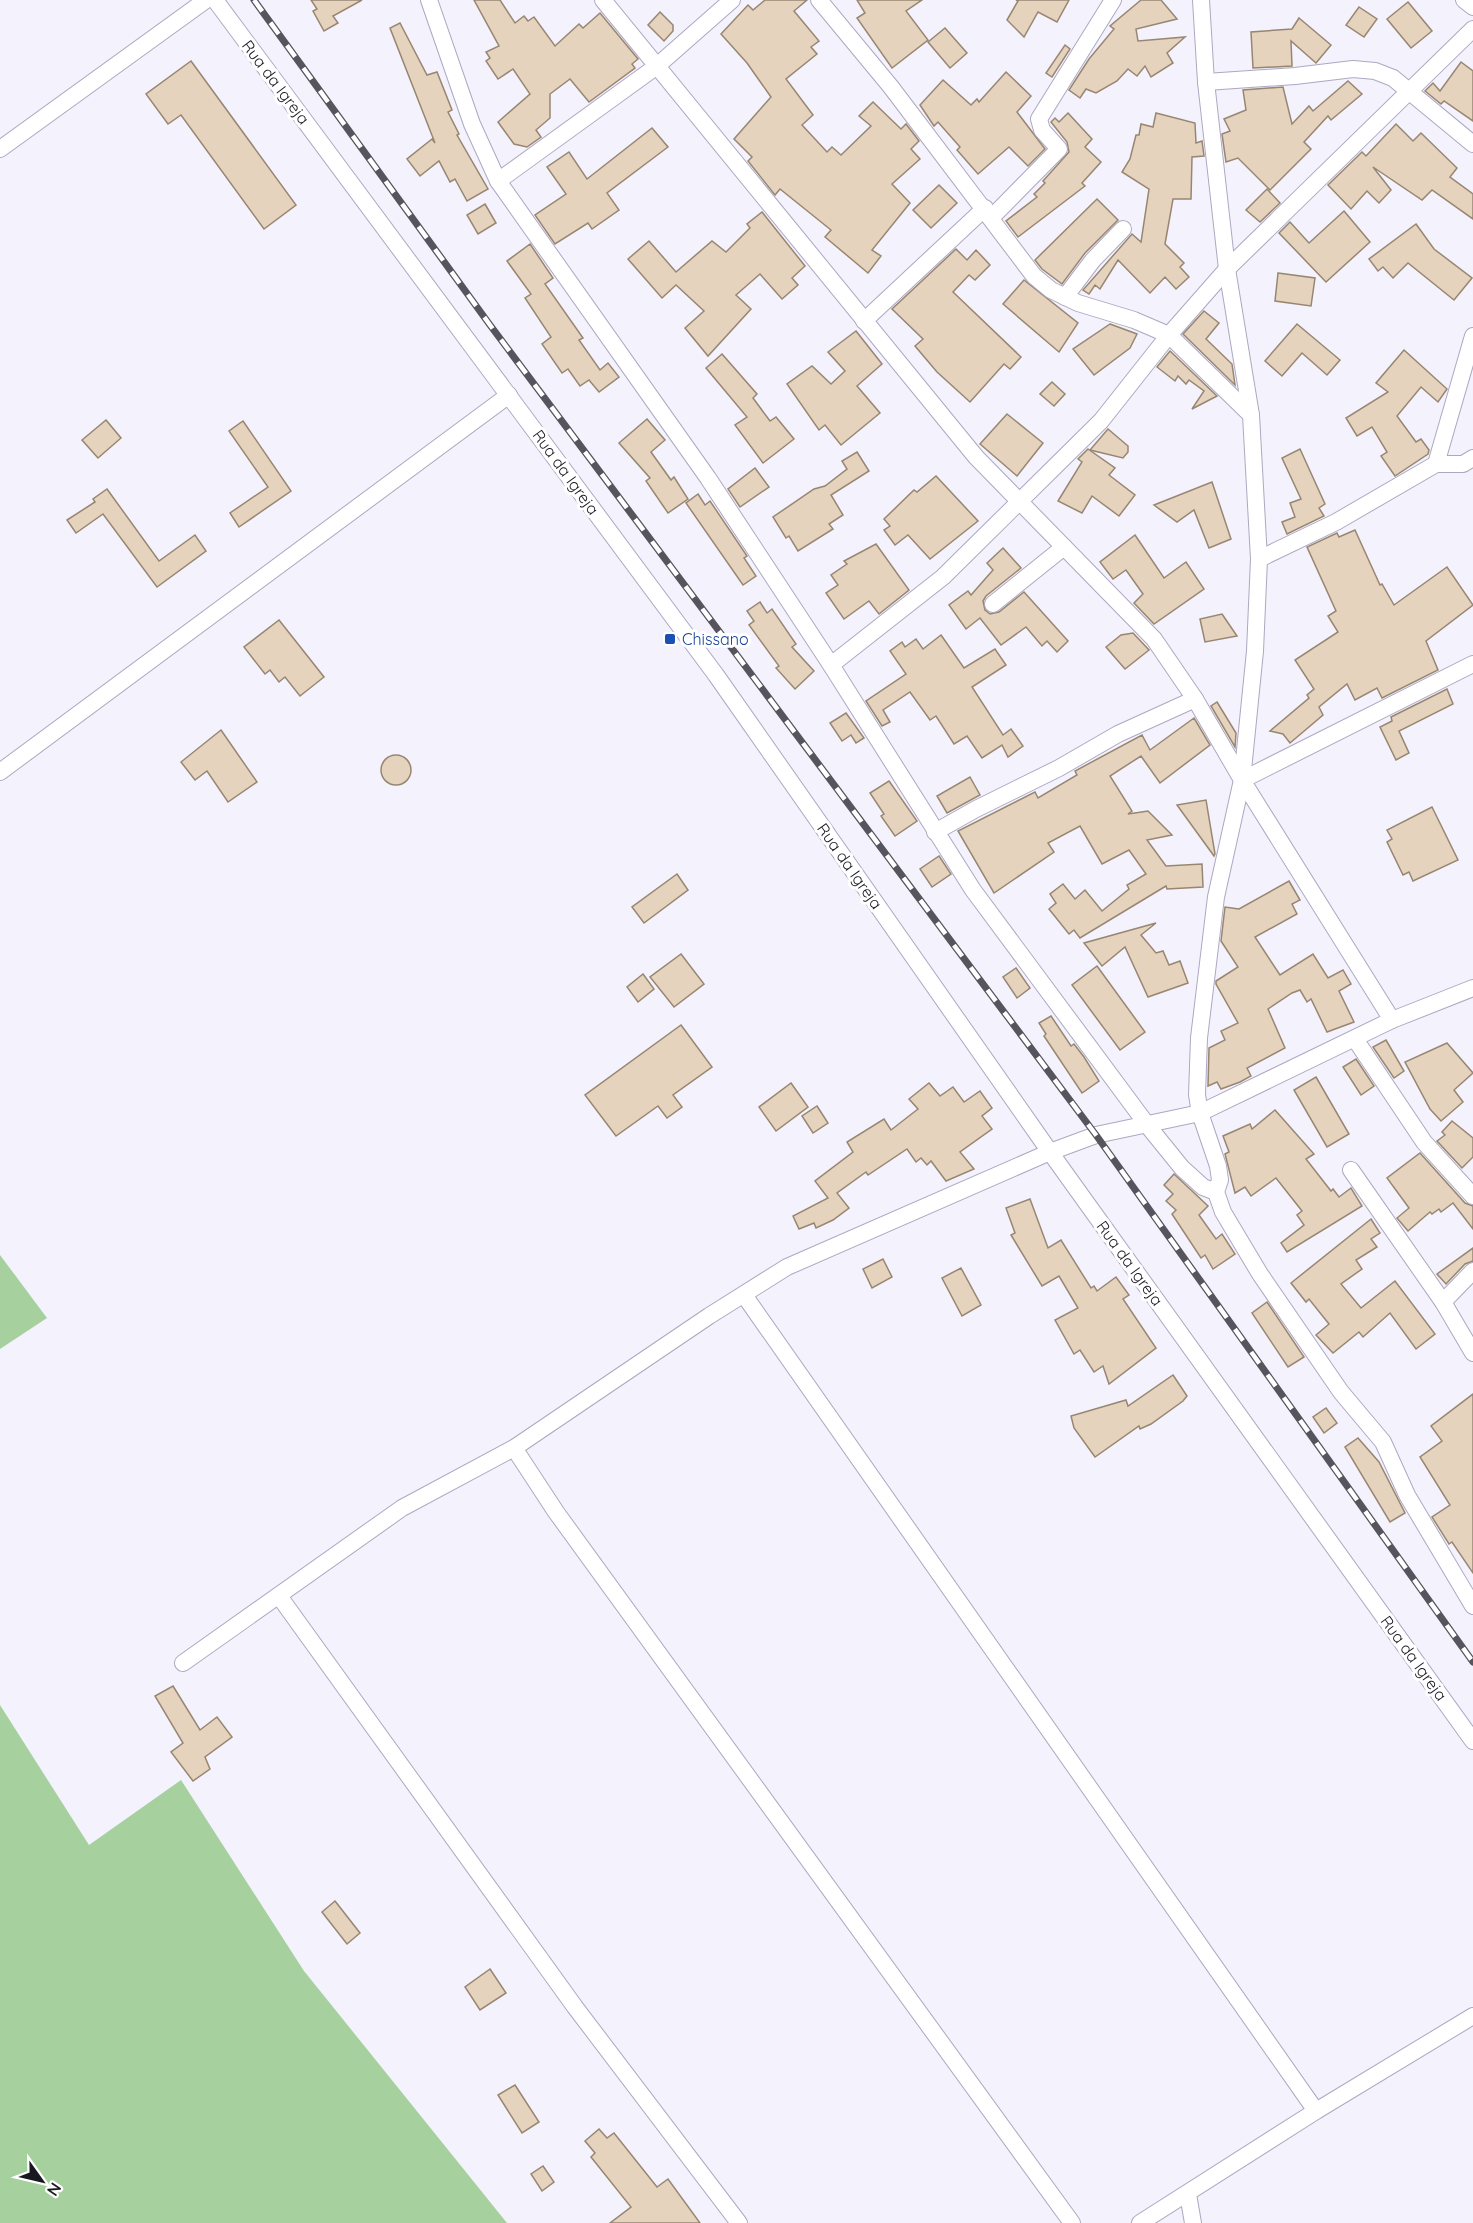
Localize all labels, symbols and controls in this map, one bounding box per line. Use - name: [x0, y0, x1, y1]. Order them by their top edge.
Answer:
- street label: Rua da Igreja: [238, 36, 314, 128]
- street label: Rua da Igreja: [528, 426, 604, 518]
- place label: Chissano: [682, 629, 749, 649]
- marker: Chissano: [663, 632, 677, 646]
- street label: Rua da Igreja: [813, 819, 887, 913]
- street label: Rua da Igreja: [1092, 1217, 1168, 1309]
- street label: Rua da Igreja: [1376, 1612, 1452, 1704]
- north arrow: [12, 2151, 72, 2211]
- text: N: [43, 2179, 66, 2200]

